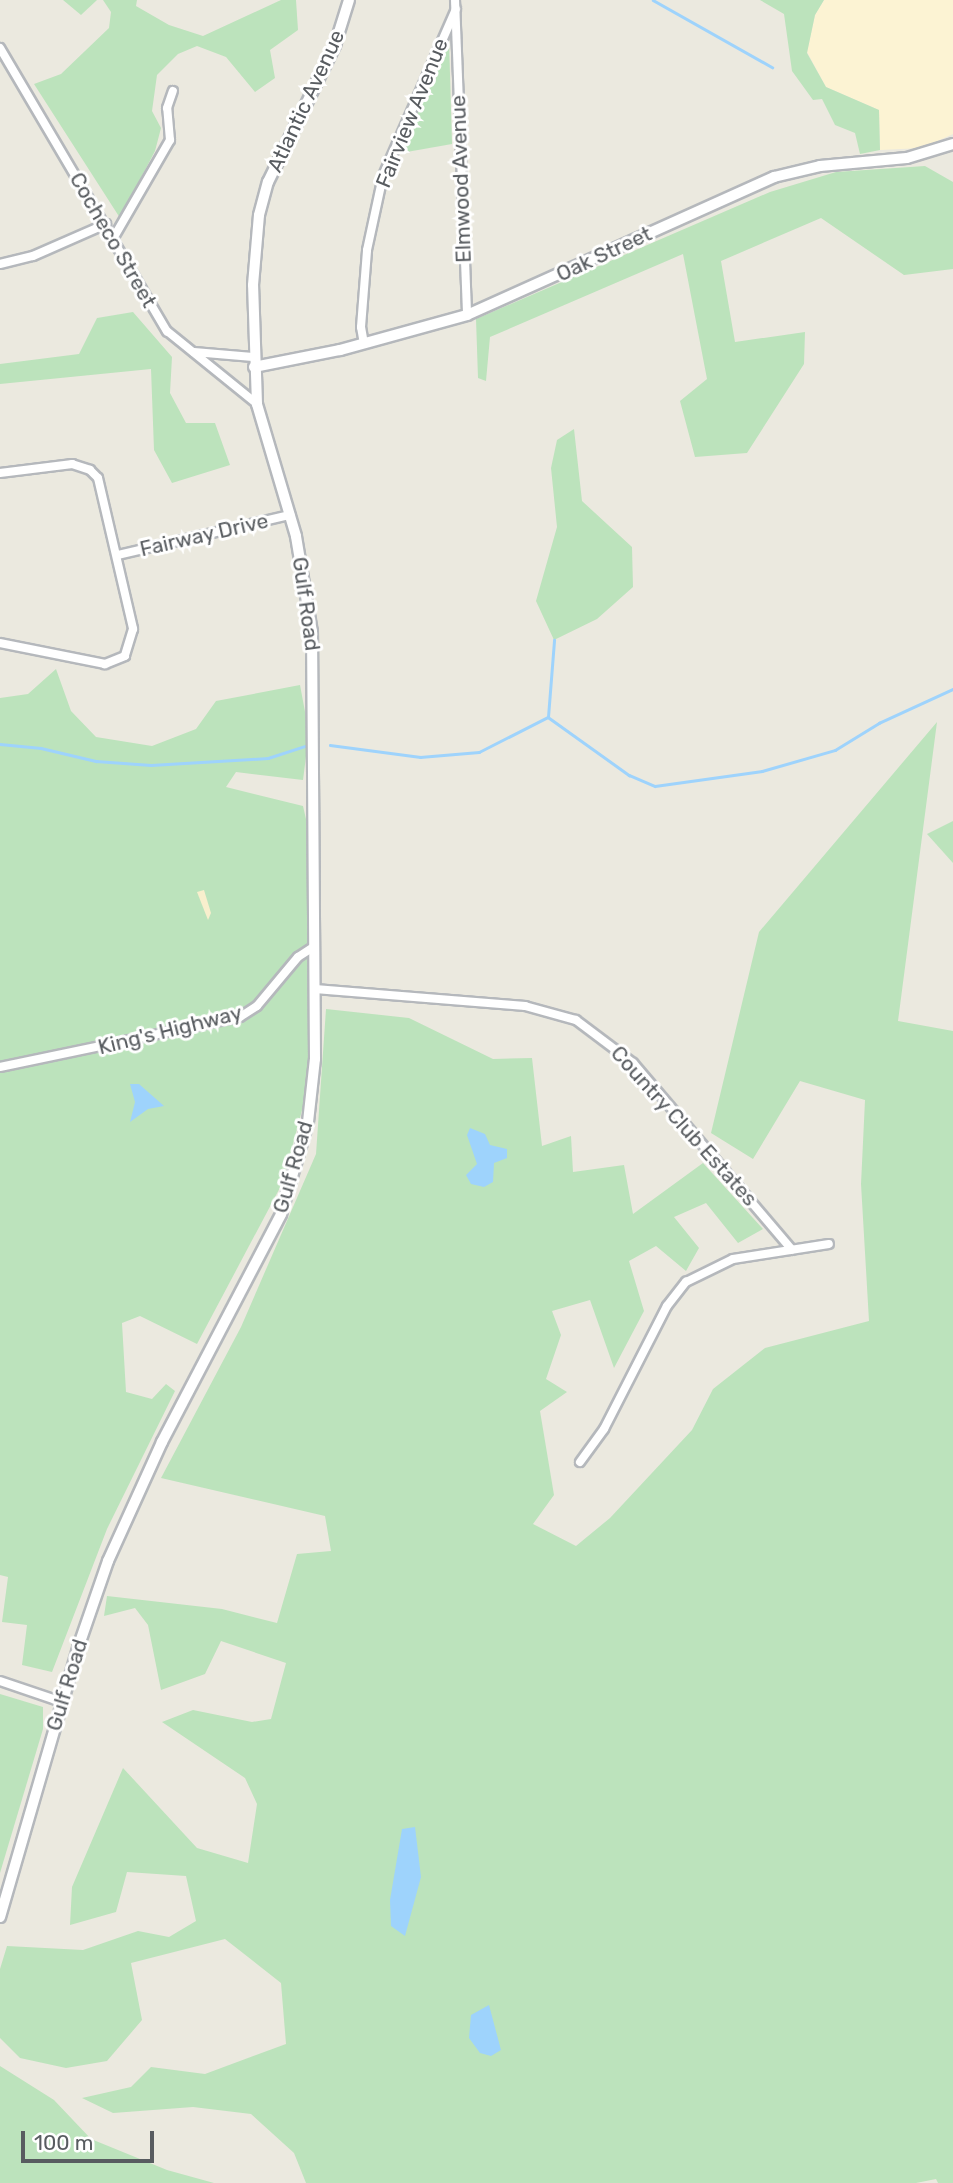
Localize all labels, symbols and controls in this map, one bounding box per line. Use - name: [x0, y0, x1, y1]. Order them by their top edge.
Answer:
- street label: Atlantic Avenue: [262, 26, 350, 176]
- street label: Fairview Avenue: [370, 34, 454, 192]
- street label: Elmwood Avenue: [445, 95, 477, 263]
- street label: Cocheco Street: [64, 168, 162, 312]
- street label: Oak Street: [552, 221, 656, 287]
- street label: Fairway Drive: [137, 508, 271, 562]
- street label: Gulf Road: [287, 555, 325, 653]
- street label: King's Highway: [95, 1000, 245, 1060]
- street label: Country Club Estates: [605, 1041, 763, 1211]
- street label: Gulf Road: [268, 1118, 318, 1216]
- street label: Gulf Road: [41, 1636, 93, 1734]
- scale bar: [24, 2116, 158, 2160]
- text: 100 m: [34, 2130, 93, 2155]

